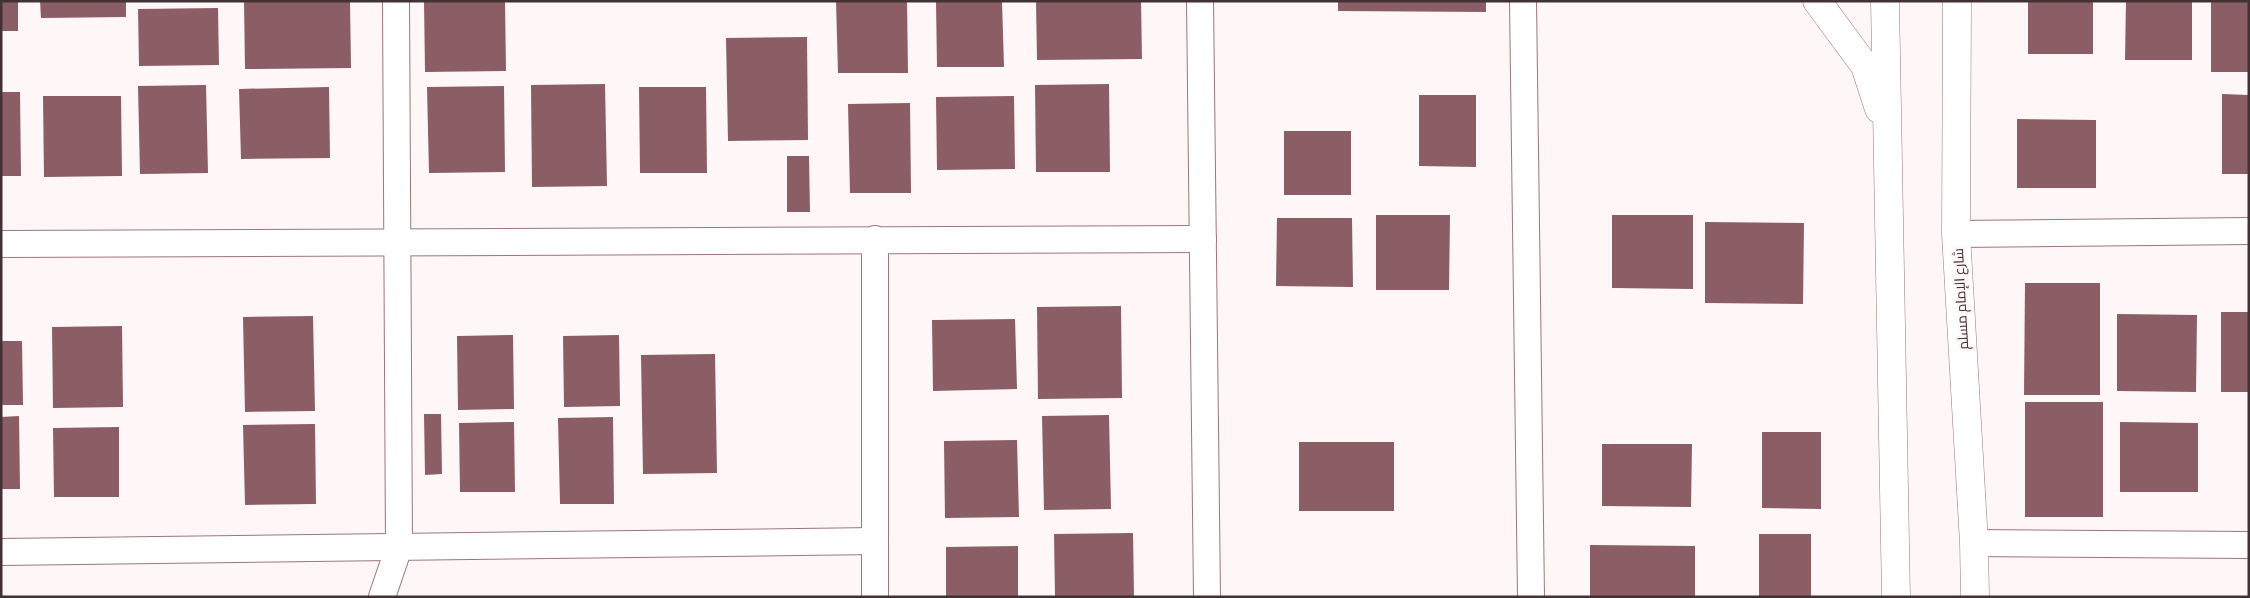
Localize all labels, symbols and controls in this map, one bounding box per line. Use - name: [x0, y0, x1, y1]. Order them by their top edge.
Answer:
- street label: شارع الإمام مسلم: [1948, 248, 1973, 350]

